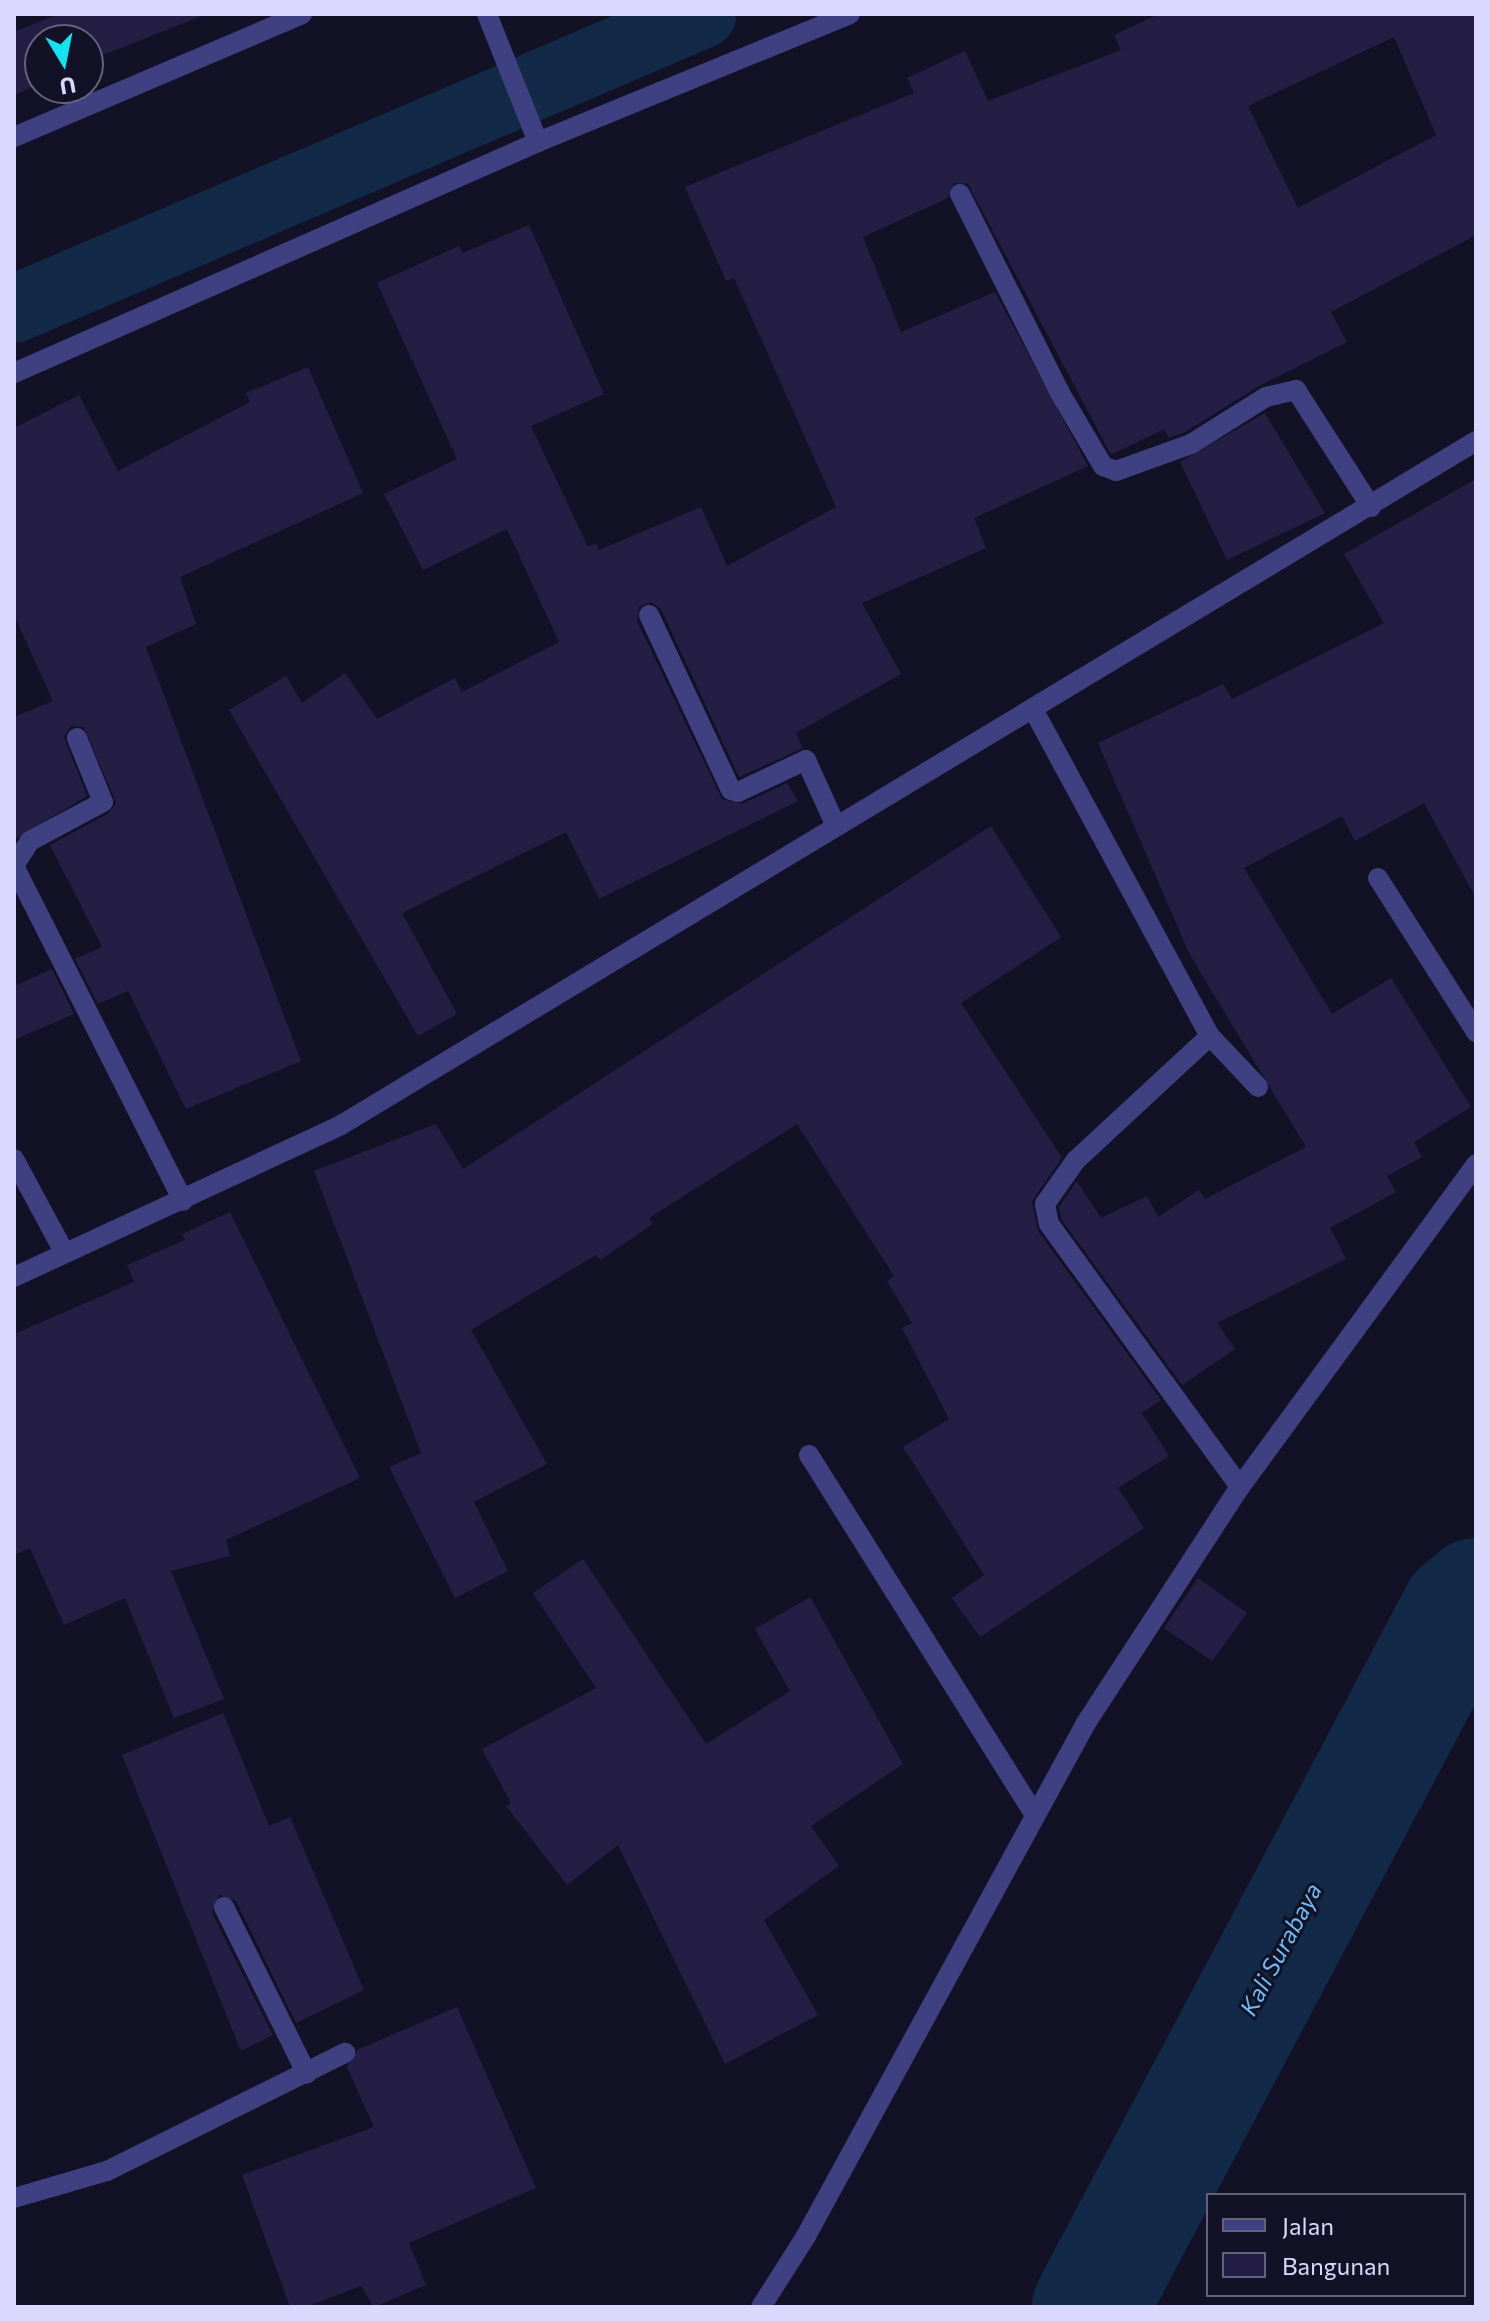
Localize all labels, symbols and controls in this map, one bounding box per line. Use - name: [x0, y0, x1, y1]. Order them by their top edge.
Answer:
- north arrow: [24, 24, 104, 104]
- text: U: [58, 71, 78, 101]
- water label: Kali Surabaya: [1233, 1878, 1327, 2020]
- legend: [1206, 2193, 1466, 2297]
- text: Jalan: [1282, 2211, 1334, 2240]
- text: Bangunan: [1282, 2251, 1390, 2280]

